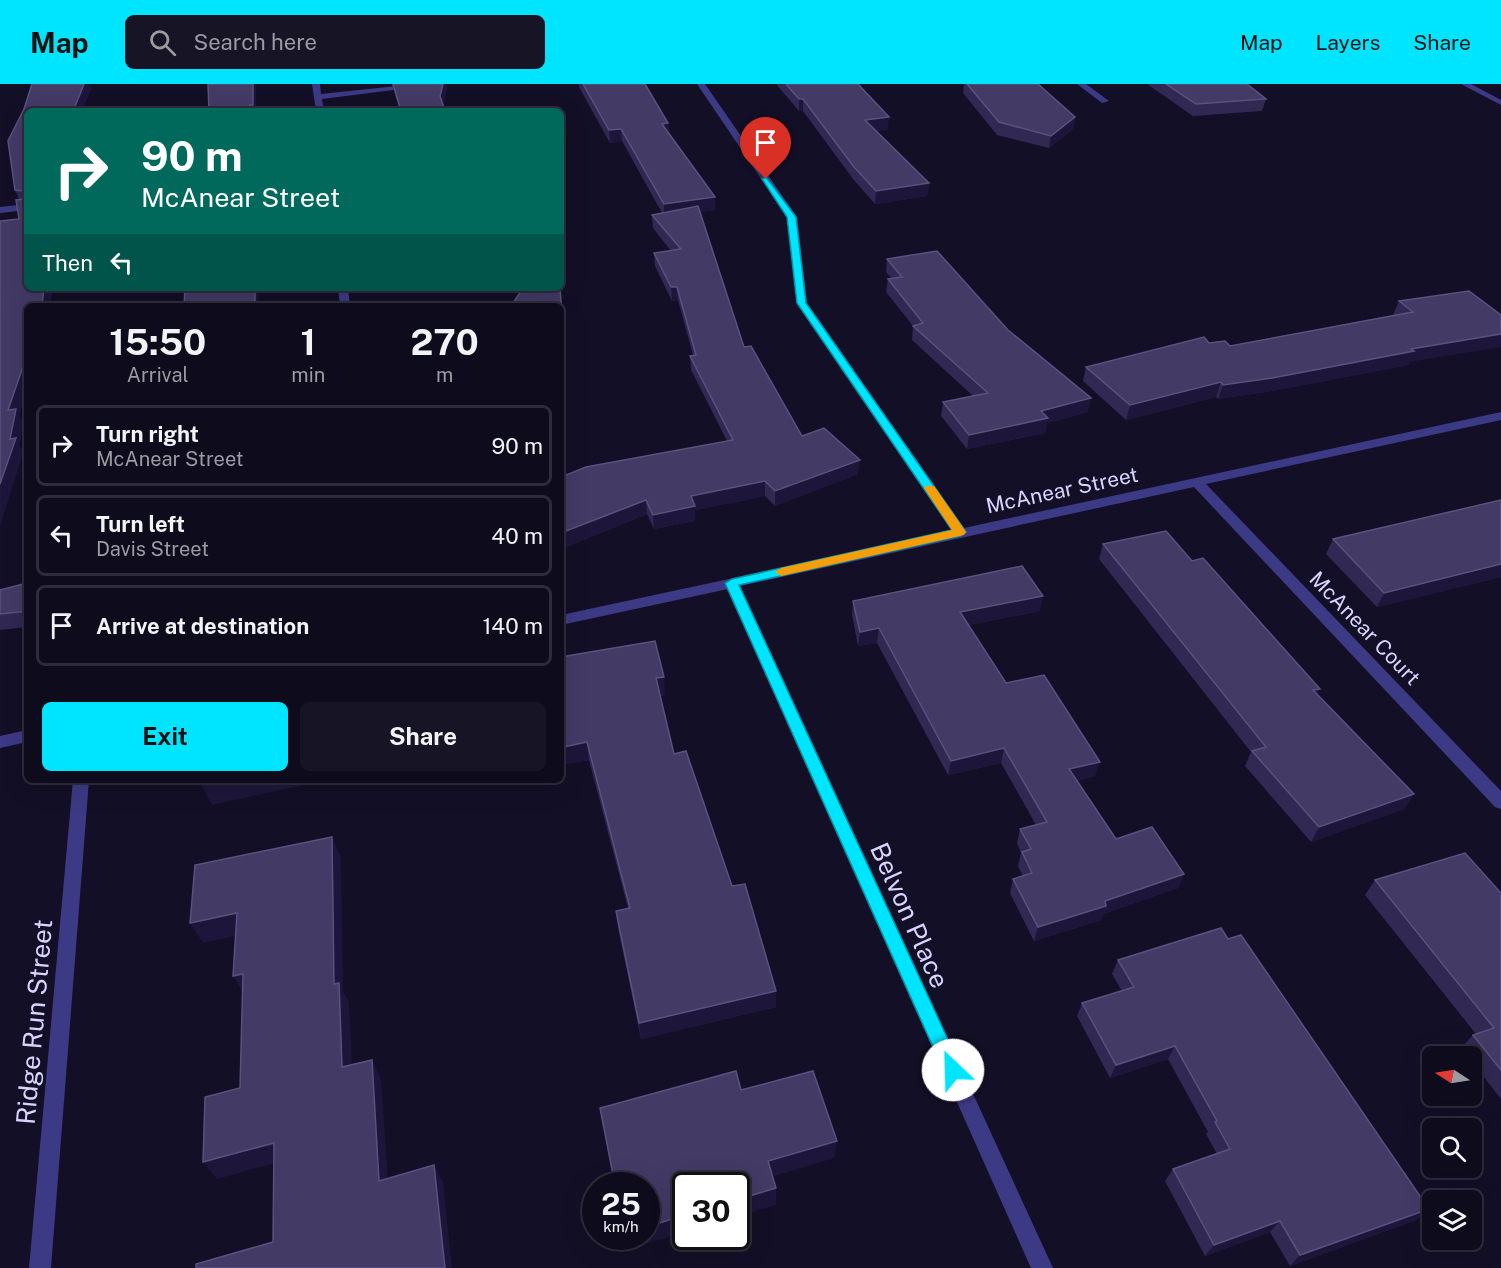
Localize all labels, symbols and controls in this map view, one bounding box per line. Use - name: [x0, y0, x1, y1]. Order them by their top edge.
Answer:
- search box: [125, 15, 545, 69]
- text: Map: [30, 26, 89, 59]
- icon: search: [146, 26, 179, 59]
- text: Search here: [194, 29, 317, 55]
- text: Map: [1240, 30, 1283, 55]
- text: Layers: [1316, 30, 1380, 55]
- text: Share: [1413, 30, 1471, 55]
- pin: [740, 117, 791, 179]
- icon: arrive: [749, 126, 782, 159]
- text: 90 m: [141, 131, 243, 180]
- icon: right: [42, 132, 120, 210]
- text: McAnear Street: [141, 181, 340, 213]
- icon: left: [105, 246, 138, 279]
- text: Then: [42, 250, 93, 276]
- text: 15:50: [109, 321, 206, 363]
- text: 1: [301, 321, 316, 363]
- text: 270: [411, 321, 479, 363]
- text: Arrival: [127, 363, 189, 387]
- text: min: [291, 363, 325, 387]
- text: m: [436, 363, 453, 387]
- text: Turn right: [96, 421, 199, 447]
- icon: right: [45, 429, 78, 462]
- text: 90 m: [492, 433, 543, 459]
- text: McAnear Street: [96, 447, 244, 471]
- street label: McAnear Street: [984, 462, 1140, 518]
- text: Turn left: [96, 511, 185, 537]
- icon: left: [45, 519, 78, 552]
- text: 40 m: [491, 523, 543, 549]
- text: Davis Street: [96, 537, 209, 561]
- street label: McAnear Court: [1305, 566, 1425, 690]
- icon: arrive: [45, 609, 78, 642]
- text: Arrive at destination: [96, 613, 309, 639]
- text: 140 m: [482, 613, 543, 639]
- button: Exit: [42, 702, 288, 771]
- button: Share: [300, 702, 546, 771]
- street label: Belvon Place: [864, 837, 956, 993]
- street label: Ridge Run Street: [10, 918, 58, 1126]
- position arrow: [921, 1038, 985, 1102]
- north arrow: [1422, 1046, 1482, 1106]
- map controls: [1422, 1046, 1482, 1250]
- button: search: [1422, 1118, 1482, 1178]
- speed limit sign: 30: [672, 1172, 750, 1250]
- text: 25: [601, 1186, 641, 1222]
- button: layers: [1422, 1190, 1482, 1250]
- text: km/h: [603, 1218, 639, 1235]

